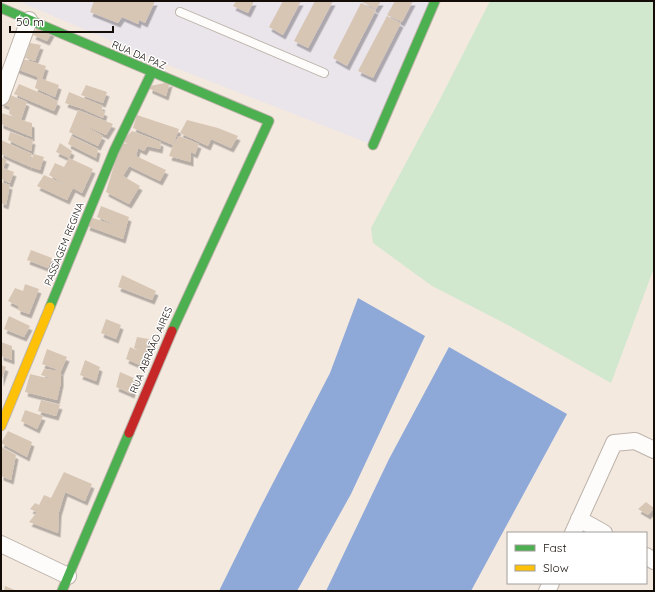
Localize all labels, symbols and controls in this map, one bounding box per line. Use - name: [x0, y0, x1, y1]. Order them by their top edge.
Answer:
- scale bar: [10, 8, 113, 34]
- text: 50 m: [16, 14, 44, 29]
- street label: RUA DA PAZ: [110, 38, 168, 72]
- street label: PASSAGEM REGINA: [41, 200, 87, 288]
- street label: RUA ABRAÃO AIRES: [127, 304, 175, 395]
- legend: [507, 532, 647, 584]
- text: Fast: [543, 540, 567, 555]
- text: Slow: [543, 560, 569, 575]

